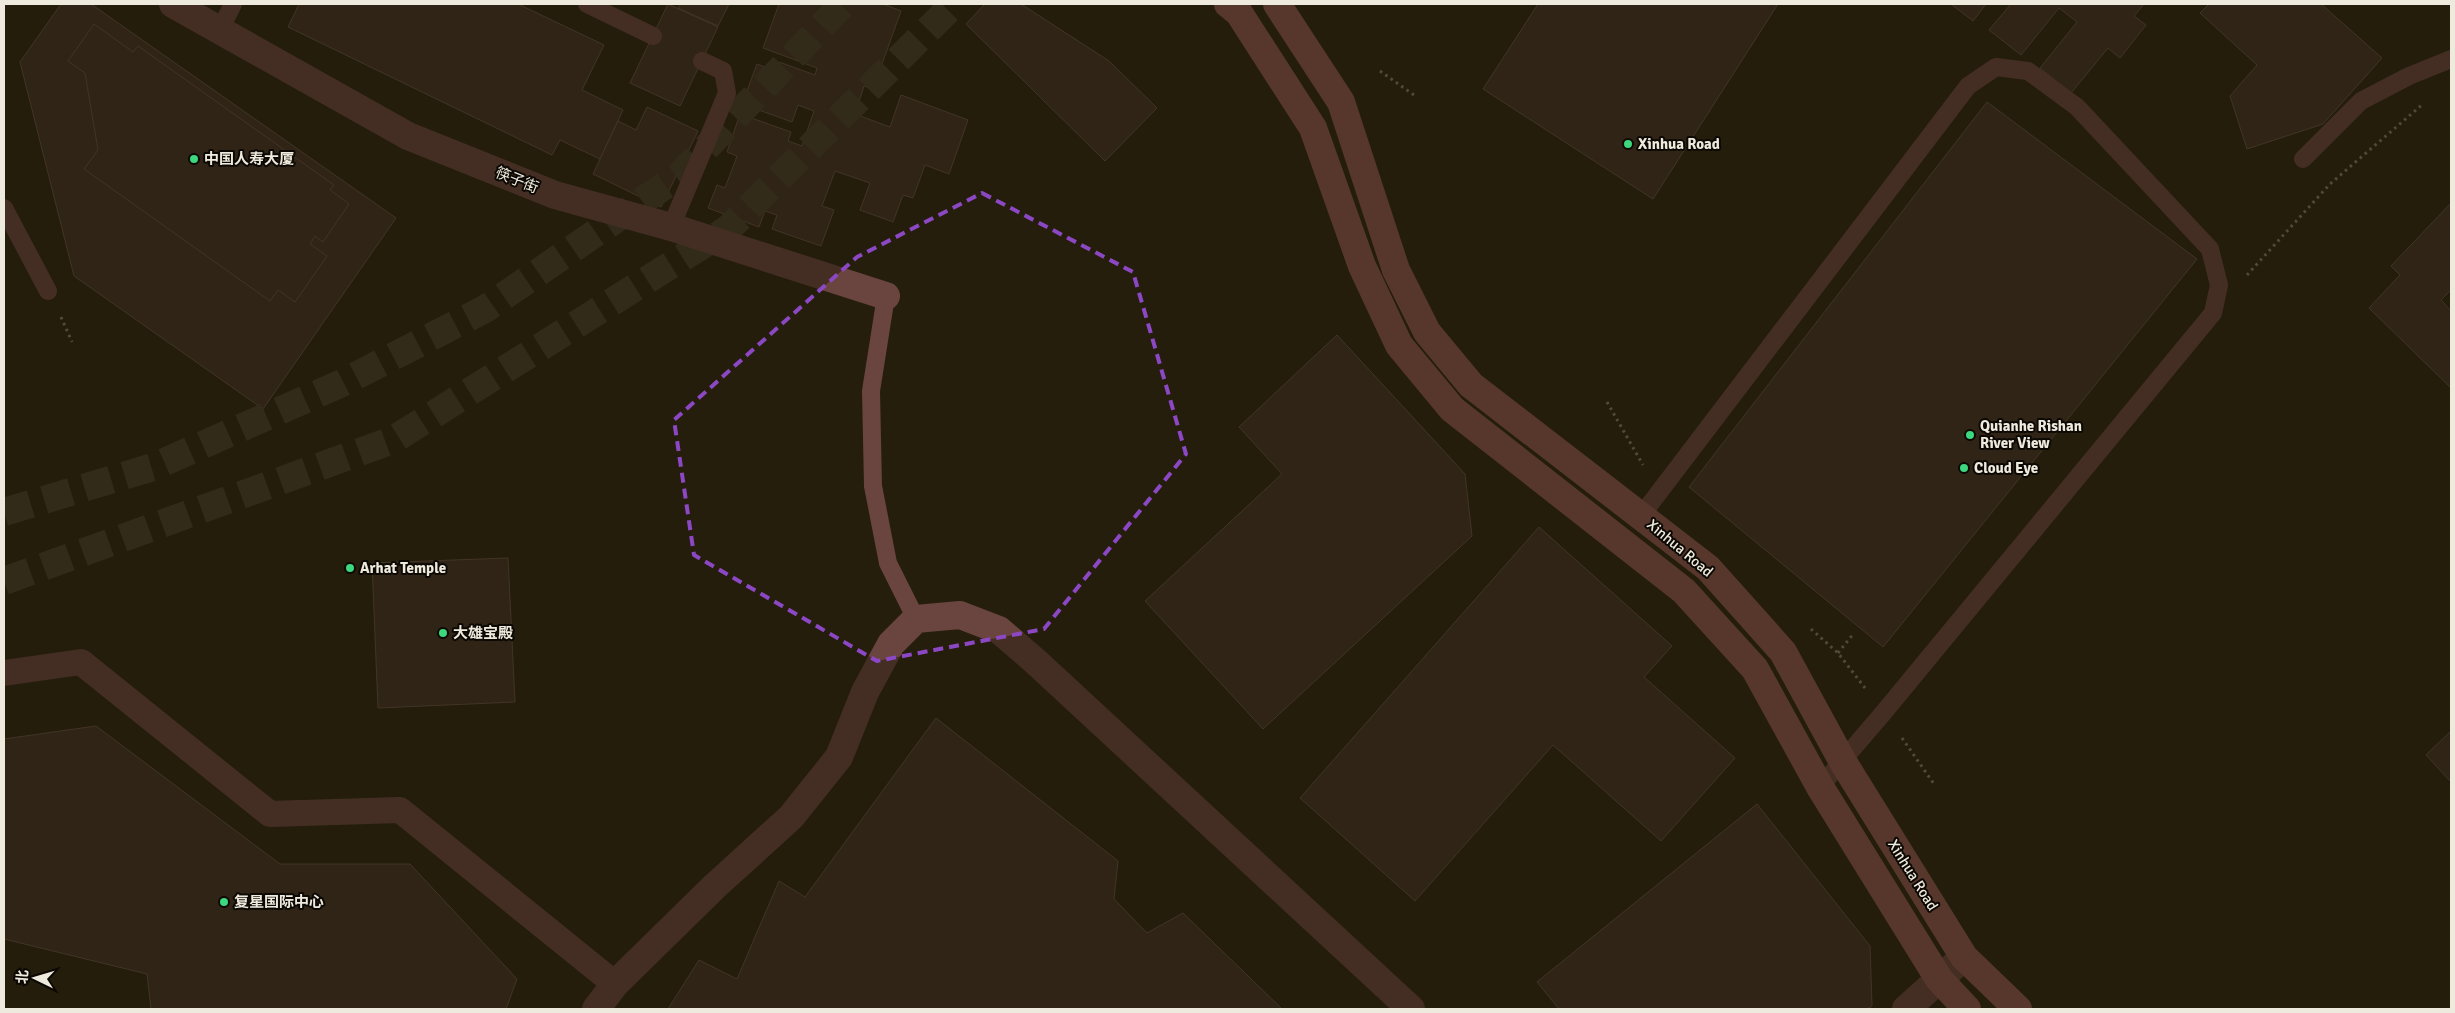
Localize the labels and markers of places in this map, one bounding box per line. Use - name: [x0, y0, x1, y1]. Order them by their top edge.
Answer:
- place label: Xinhua Road: [1638, 135, 1720, 153]
- marker: Xinhua Road: [1622, 138, 1634, 150]
- place label: 中国人寿大厦: [204, 150, 294, 168]
- marker: 中国人寿大厦: [188, 153, 200, 165]
- place label: Quianhe Rishan River View: [1980, 417, 2082, 452]
- marker: Quianhe Rishan River View: [1964, 429, 1976, 441]
- place label: Cloud Eye: [1974, 459, 2038, 477]
- marker: Cloud Eye: [1958, 462, 1970, 474]
- place label: Arhat Temple: [360, 559, 446, 577]
- marker: Arhat Temple: [344, 562, 356, 574]
- place label: 大雄宝殿: [453, 624, 513, 642]
- marker: 大雄宝殿: [437, 627, 449, 639]
- place label: 复星国际中心: [234, 893, 324, 911]
- marker: 复星国际中心: [218, 896, 230, 908]

